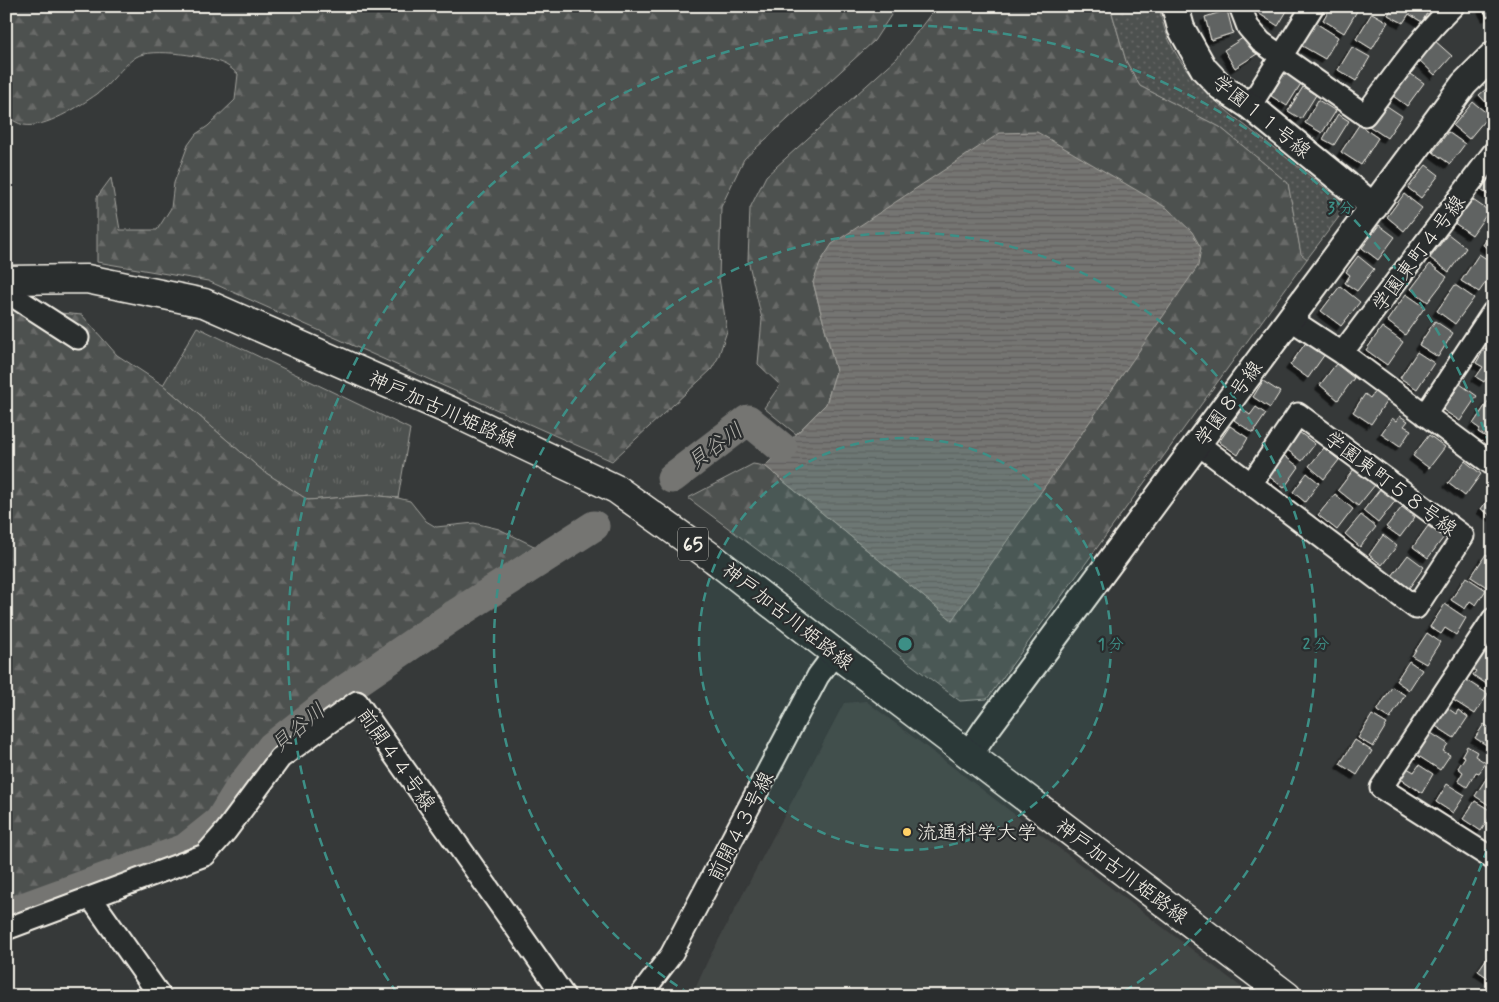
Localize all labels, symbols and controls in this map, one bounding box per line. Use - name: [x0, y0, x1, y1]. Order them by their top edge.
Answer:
- street label: 学園１１号線: [1206, 69, 1316, 165]
- street label: 学園東町４号線: [1366, 190, 1472, 318]
- text: 3 分: [1328, 199, 1354, 219]
- street label: 学園８号線: [1189, 355, 1270, 452]
- street label: 神戸加古川姫路線: [364, 365, 521, 455]
- water label: 貝谷川: [682, 417, 749, 477]
- street label: 学園東町５８号線: [1318, 425, 1462, 543]
- road number: 65: [678, 528, 708, 560]
- street label: 神戸加古川姫路線: [716, 557, 858, 677]
- centre of rings: [896, 635, 914, 653]
- text: 1 分: [1098, 635, 1124, 655]
- text: 2 分: [1303, 635, 1329, 655]
- water label: 貝谷川: [266, 698, 332, 760]
- street label: 前開４４号線: [350, 703, 441, 817]
- street label: 前開４３号線: [702, 767, 781, 886]
- street label: 神戸加古川姫路線: [1049, 813, 1193, 931]
- place label: 流通科学大学: [917, 820, 1037, 847]
- marker: 流通科学大学: [901, 826, 913, 838]

